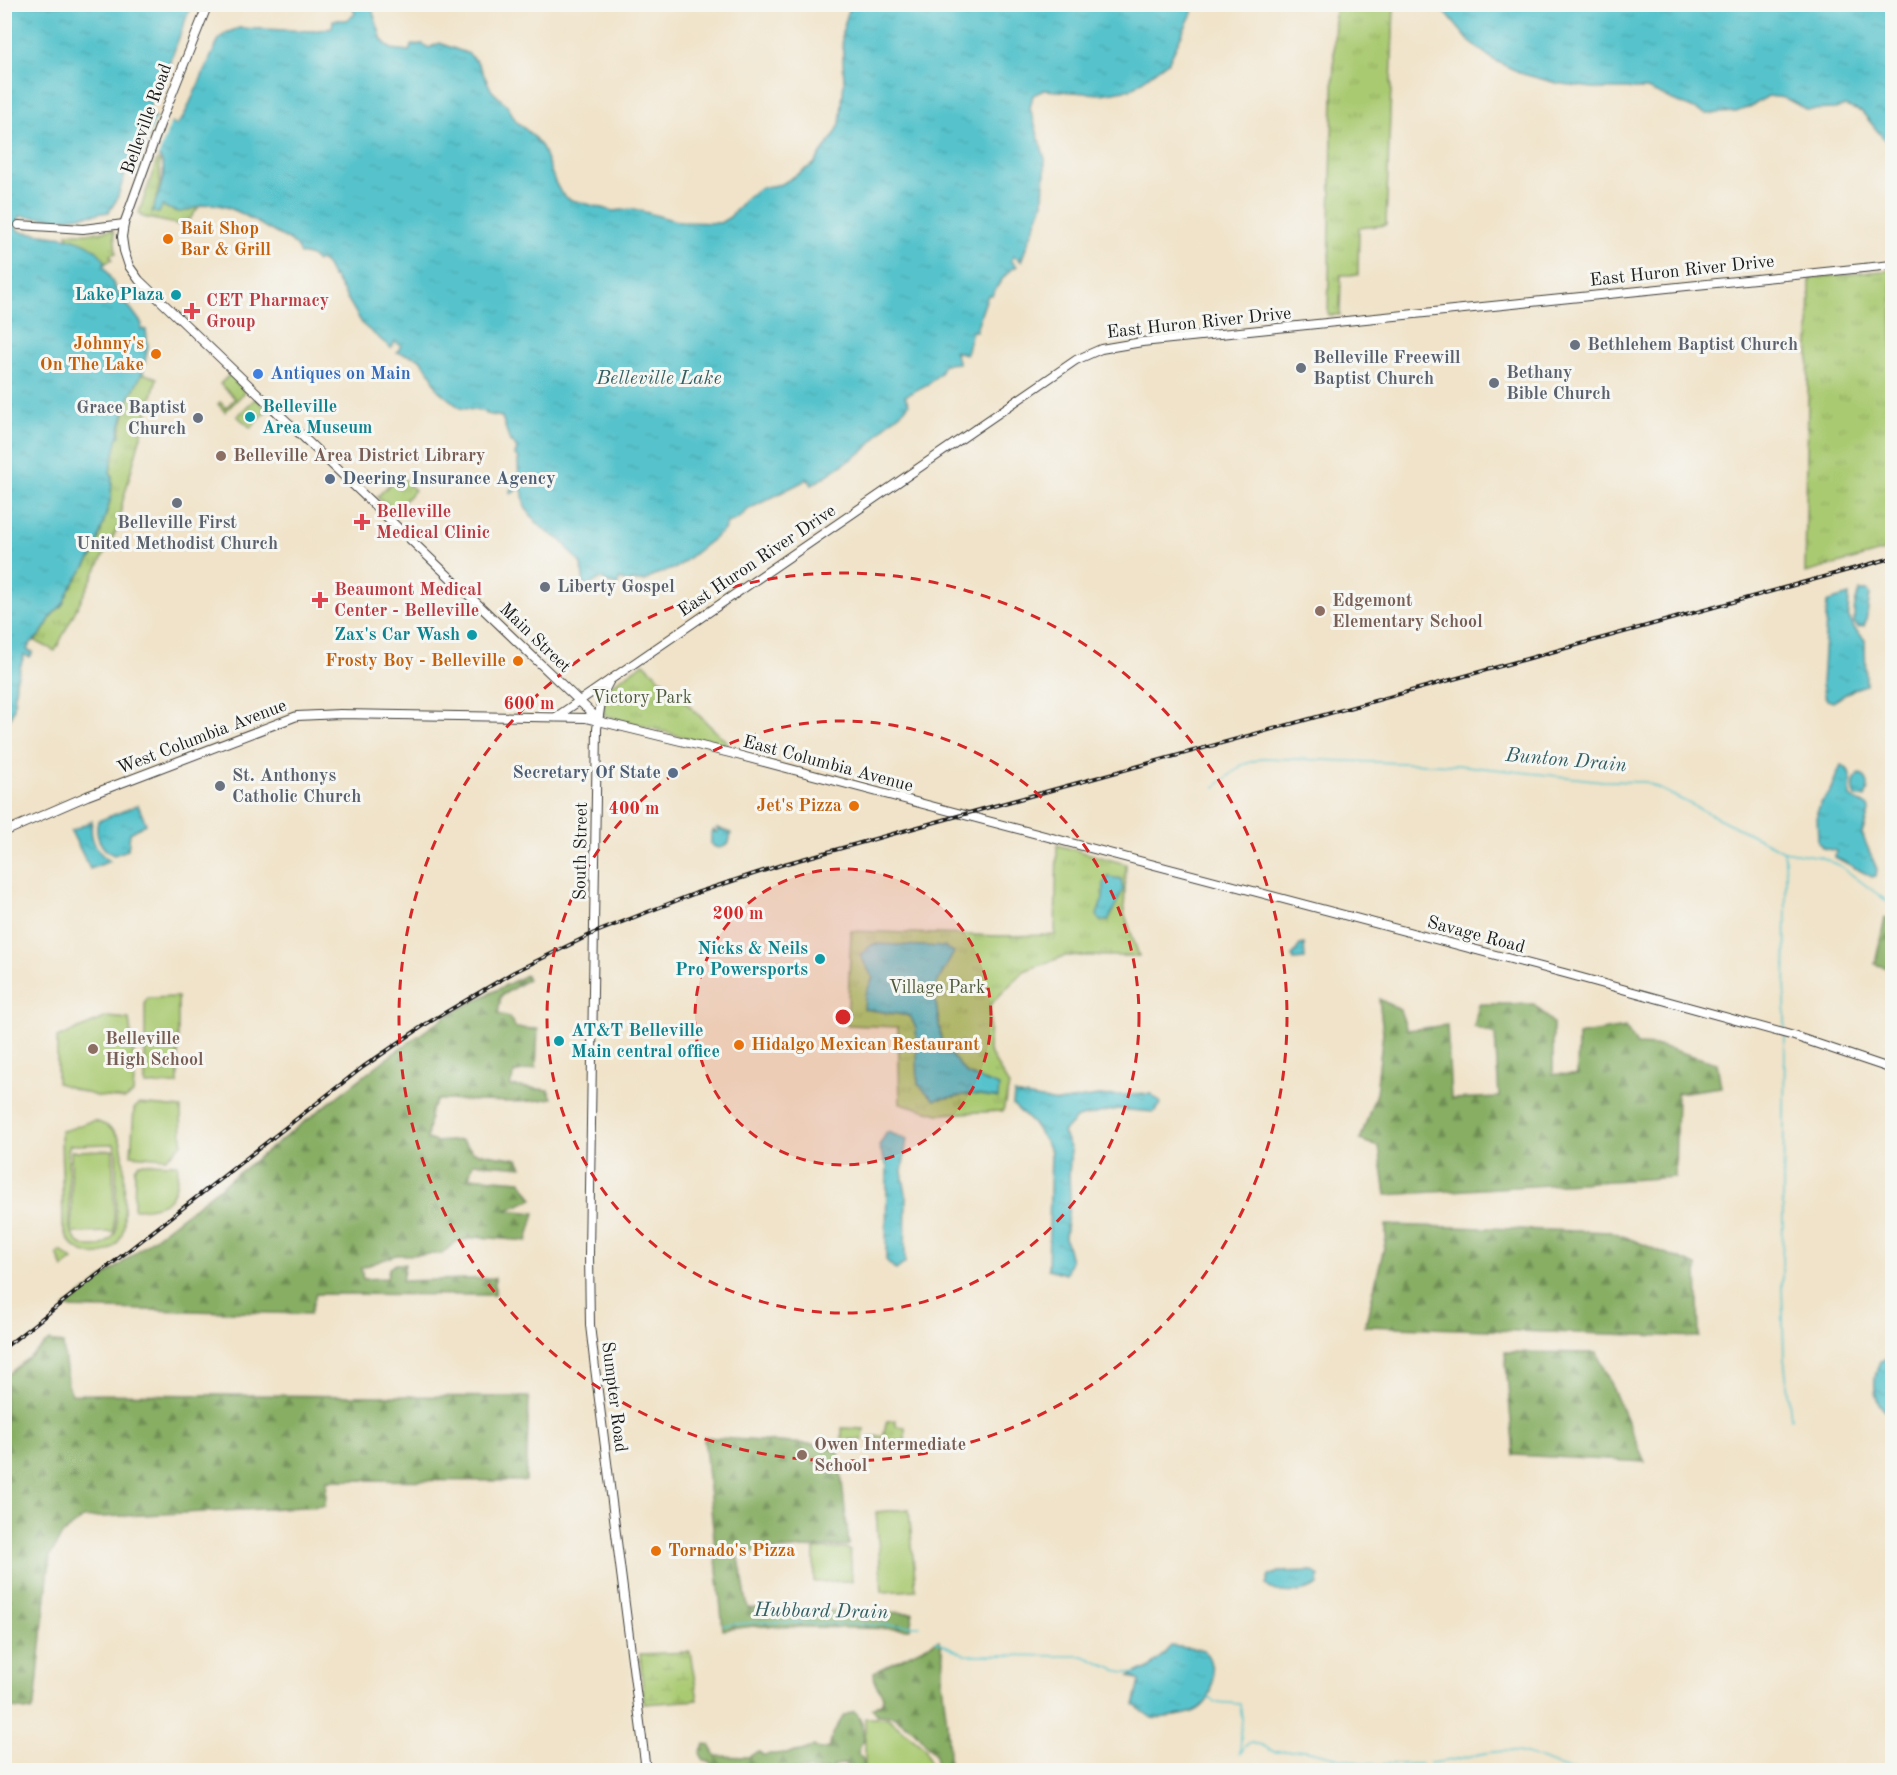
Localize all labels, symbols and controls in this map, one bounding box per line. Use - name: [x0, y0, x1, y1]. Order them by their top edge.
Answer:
- street label: Belleville Road: [119, 61, 175, 177]
- place label: Bait Shop Bar & Grill: [180, 220, 272, 259]
- marker: Bait Shop Bar & Grill: [161, 232, 175, 246]
- street label: East Huron River Drive: [1589, 252, 1775, 290]
- place label: Lake Plaza: [74, 286, 164, 304]
- marker: Lake Plaza: [169, 288, 183, 302]
- place label: CET Pharmacy Group: [206, 292, 329, 331]
- marker: CET Pharmacy Group: [183, 302, 201, 320]
- street label: East Huron River Drive: [1106, 304, 1292, 342]
- place label: Johnny's On The Lake: [40, 335, 144, 374]
- place label: Bethlehem Baptist Church: [1587, 336, 1798, 354]
- marker: Bethlehem Baptist Church: [1568, 338, 1582, 352]
- marker: Johnny's On The Lake: [149, 347, 163, 361]
- place label: Belleville Freewill Baptist Church: [1313, 349, 1461, 388]
- marker: Belleville Freewill Baptist Church: [1294, 361, 1308, 375]
- place label: Bethany Bible Church: [1506, 364, 1611, 403]
- place label: Antiques on Main: [270, 365, 411, 383]
- marker: Antiques on Main: [251, 367, 265, 381]
- water label: Belleville Lake: [595, 369, 722, 389]
- marker: Bethany Bible Church: [1487, 376, 1501, 390]
- place label: Belleville Area Museum: [262, 398, 373, 437]
- place label: Grace Baptist Church: [76, 399, 186, 438]
- marker: Belleville Area Museum: [243, 410, 257, 424]
- marker: Grace Baptist Church: [191, 411, 205, 425]
- place label: Belleville Area District Library: [233, 447, 485, 465]
- marker: Belleville Area District Library: [214, 449, 228, 463]
- place label: Deering Insurance Agency: [342, 470, 556, 488]
- marker: Deering Insurance Agency: [323, 472, 337, 486]
- marker: Belleville First United Methodist Church: [170, 496, 184, 510]
- street label: East Huron River Drive: [675, 502, 839, 620]
- place label: Belleville Medical Clinic: [376, 503, 490, 542]
- marker: Belleville Medical Clinic: [353, 513, 371, 531]
- place label: Belleville First United Methodist Church: [76, 514, 278, 553]
- place label: Liberty Gospel: [557, 578, 675, 596]
- marker: Liberty Gospel: [538, 580, 552, 594]
- place label: Beaumont Medical Center - Belleville: [334, 581, 482, 620]
- marker: Beaumont Medical Center - Belleville: [311, 591, 329, 609]
- place label: Edgemont Elementary School: [1332, 592, 1483, 631]
- street label: Main Street: [496, 600, 574, 676]
- marker: Edgemont Elementary School: [1313, 604, 1327, 618]
- place label: Zax's Car Wash: [334, 626, 460, 644]
- marker: Zax's Car Wash: [465, 628, 479, 642]
- place label: Frosty Boy - Belleville: [325, 652, 506, 670]
- marker: Frosty Boy - Belleville: [511, 654, 525, 668]
- park label: Victory Park: [592, 689, 692, 707]
- text: 600 m: [504, 695, 554, 713]
- street label: West Columbia Avenue: [115, 696, 289, 778]
- street label: East Columbia Avenue: [741, 733, 915, 795]
- water label: Bunton Drain: [1503, 746, 1628, 776]
- place label: Secretary Of State: [513, 764, 661, 782]
- marker: Secretary Of State: [666, 766, 680, 780]
- place label: St. Anthonys Catholic Church: [232, 767, 361, 806]
- marker: St. Anthonys Catholic Church: [213, 779, 227, 793]
- place label: Jet's Pizza: [756, 797, 842, 815]
- marker: Jet's Pizza: [847, 799, 861, 813]
- text: 400 m: [609, 800, 659, 818]
- street label: South Street: [571, 802, 591, 900]
- text: 200 m: [713, 905, 763, 923]
- street label: Savage Road: [1425, 913, 1527, 957]
- place label: Nicks & Neils Pro Powersports: [675, 940, 808, 979]
- marker: Nicks & Neils Pro Powersports: [813, 952, 827, 966]
- park label: Village Park: [889, 979, 985, 997]
- centre of rings: [833, 1007, 853, 1027]
- place label: AT&T Belleville Main central office: [571, 1022, 720, 1061]
- place label: Belleville High School: [105, 1030, 204, 1069]
- marker: AT&T Belleville Main central office: [552, 1034, 566, 1048]
- place label: Hidalgo Mexican Restaurant: [751, 1036, 980, 1054]
- marker: Hidalgo Mexican Restaurant: [732, 1038, 746, 1052]
- marker: Belleville High School: [86, 1042, 100, 1056]
- street label: Sumpter Road: [598, 1341, 630, 1453]
- place label: Owen Intermediate School: [814, 1436, 966, 1475]
- marker: Owen Intermediate School: [795, 1448, 809, 1462]
- place label: Tornado's Pizza: [668, 1542, 795, 1560]
- marker: Tornado's Pizza: [649, 1544, 663, 1558]
- water label: Hubbard Drain: [753, 1601, 888, 1623]

